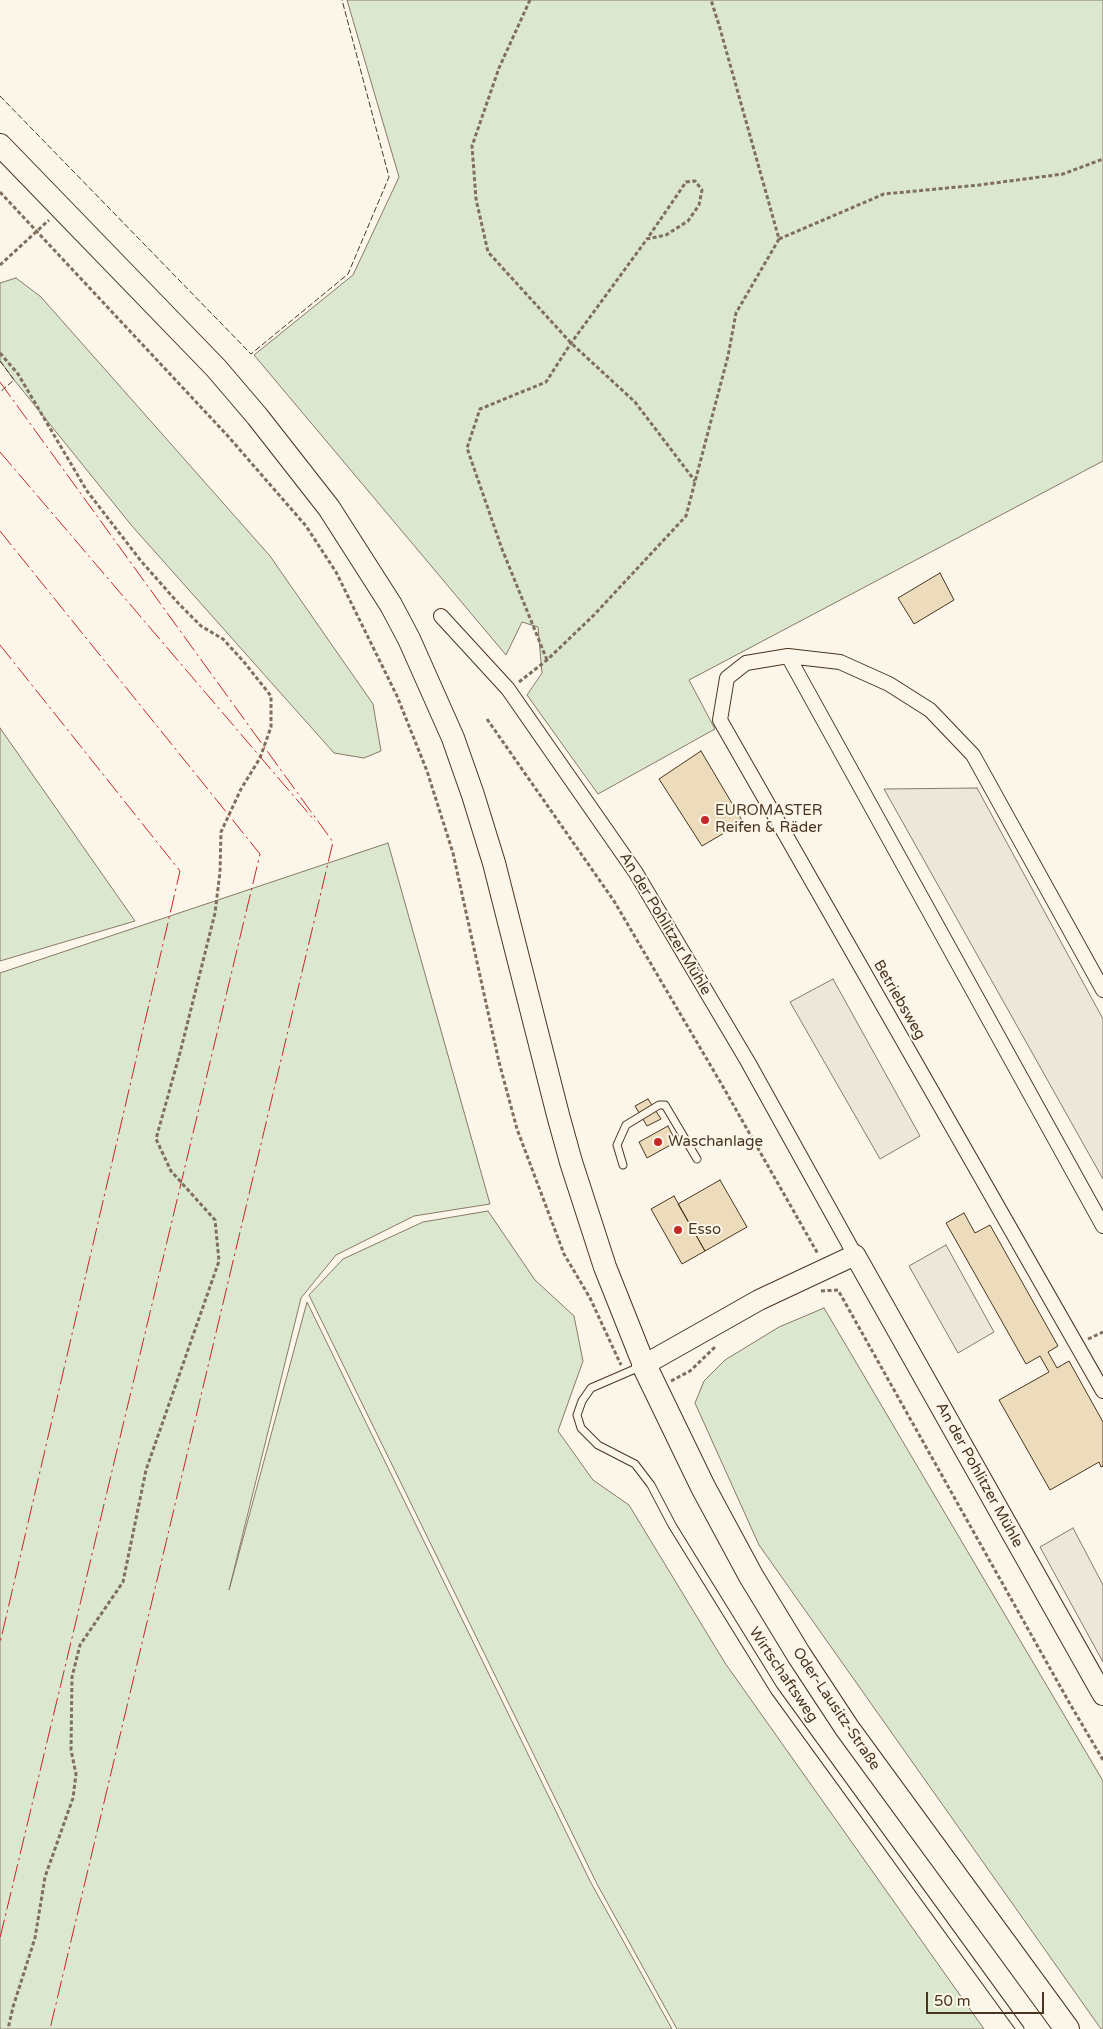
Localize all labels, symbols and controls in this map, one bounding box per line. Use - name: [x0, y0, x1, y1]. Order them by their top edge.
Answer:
- place label: EUROMASTER Reifen & Räder: [715, 802, 823, 837]
- marker: EUROMASTER Reifen & Räder: [699, 814, 711, 826]
- street label: An der Pohlitzer Mühle: [615, 849, 715, 999]
- street label: Betriebsweg: [869, 957, 929, 1043]
- place label: Waschanlage: [668, 1133, 763, 1151]
- marker: Waschanlage: [652, 1136, 664, 1148]
- place label: Esso: [688, 1221, 721, 1239]
- marker: Esso: [672, 1224, 684, 1236]
- street label: An der Pohlitzer Mühle: [932, 1399, 1026, 1551]
- street label: Wirtschaftsweg: [745, 1624, 821, 1726]
- street label: Oder-Lausitz-Straße: [788, 1644, 884, 1774]
- scale bar: [928, 1982, 1046, 2014]
- text: 50 m: [934, 1992, 971, 2010]

